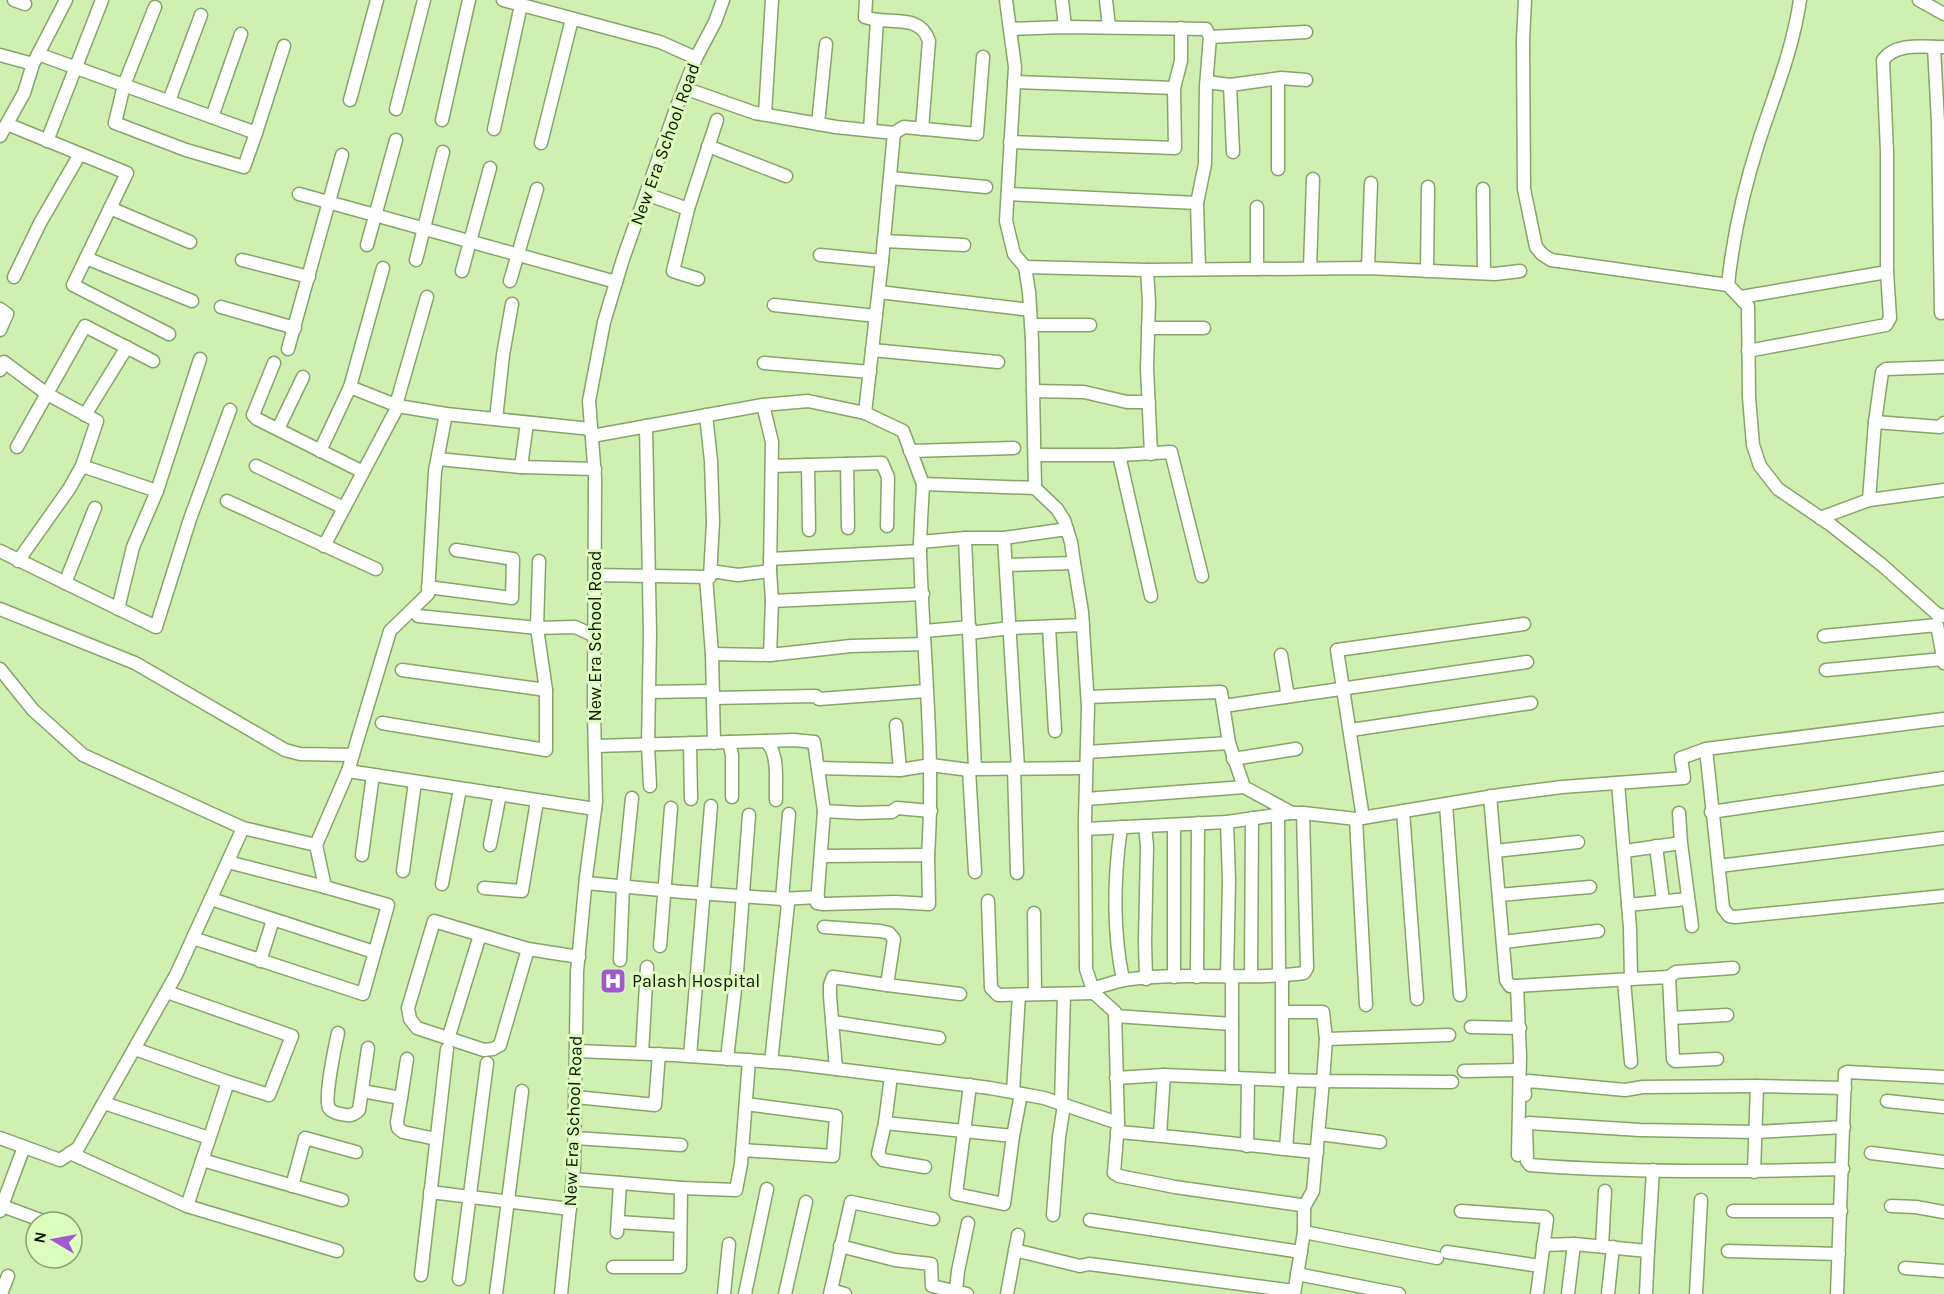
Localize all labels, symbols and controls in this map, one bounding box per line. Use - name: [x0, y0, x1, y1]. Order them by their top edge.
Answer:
- street label: New Era School Road: [625, 60, 705, 228]
- street label: New Era School Road: [584, 550, 606, 722]
- hospital icon: Palash Hospital: [598, 966, 628, 996]
- place label: Palash Hospital: [632, 970, 760, 992]
- street label: New Era School Road: [559, 1035, 587, 1207]
- north arrow: [24, 1210, 84, 1270]
- text: N: [29, 1230, 50, 1245]

